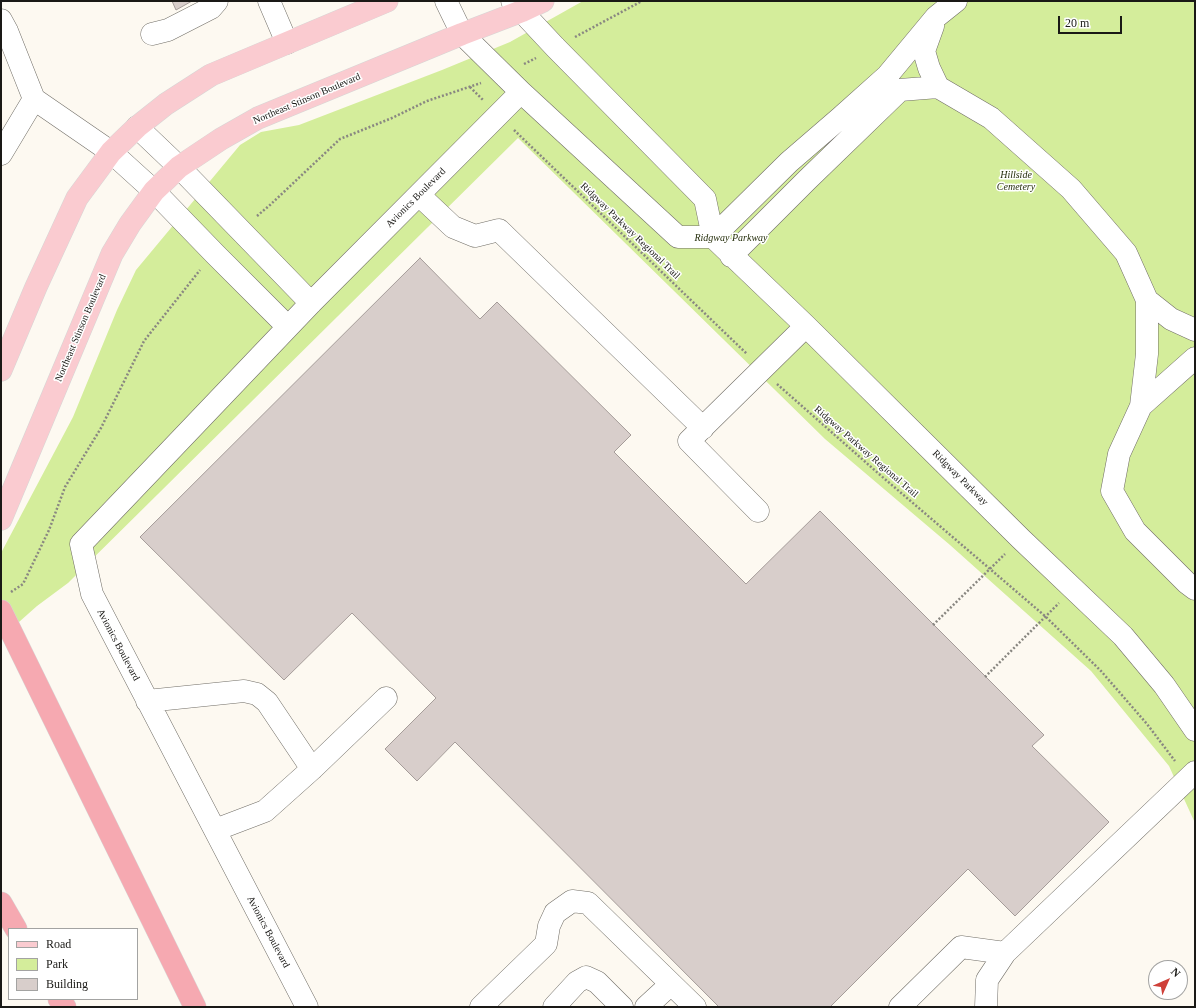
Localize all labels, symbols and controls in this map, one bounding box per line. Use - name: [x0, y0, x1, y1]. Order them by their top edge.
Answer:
- scale bar: [1060, 8, 1124, 34]
- text: 20 m: [1065, 16, 1089, 30]
- street label: Northeast Stinson Boulevard: [251, 71, 363, 127]
- street label: Avionics Boulevard: [384, 166, 448, 230]
- park label: Hillside Cemetery: [997, 169, 1035, 192]
- street label: Ridgway Parkway Regional Trail: [578, 180, 682, 282]
- park label: Ridgway Parkway: [694, 232, 768, 244]
- street label: Northeast Stinson Boulevard: [53, 272, 109, 384]
- street label: Ridgway Parkway Regional Trail: [812, 404, 920, 500]
- street label: Ridgway Parkway: [930, 448, 990, 508]
- street label: Avionics Boulevard: [94, 607, 142, 683]
- street label: Avionics Boulevard: [244, 894, 292, 970]
- legend: [8, 928, 138, 1000]
- text: Road: [46, 937, 71, 951]
- text: Park: [46, 957, 68, 971]
- north arrow: [1148, 960, 1188, 1000]
- text: N: [1169, 965, 1183, 979]
- text: Building: [46, 977, 88, 991]

